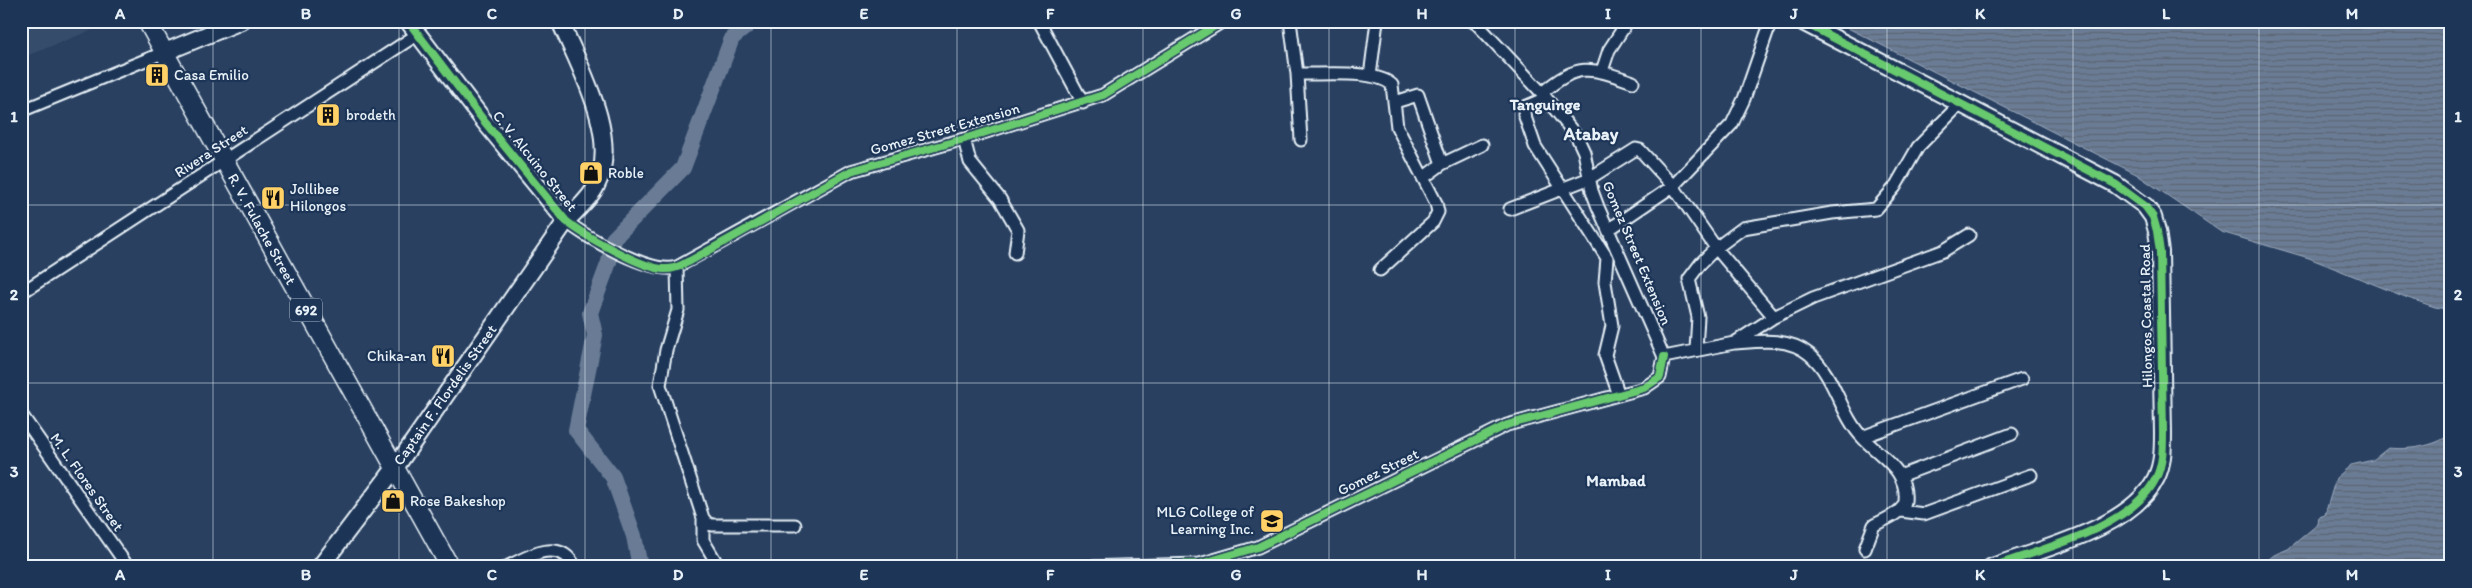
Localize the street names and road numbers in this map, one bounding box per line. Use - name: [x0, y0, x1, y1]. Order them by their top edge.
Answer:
- street label: Gomez Street Extension: [868, 99, 1022, 159]
- street label: C. V. Alcuino Street: [489, 107, 581, 215]
- street label: Rivera Street: [171, 120, 251, 181]
- street label: R. V. Fulache Street: [224, 170, 300, 288]
- street label: Gomez Street Extension: [1599, 178, 1676, 328]
- street label: Hilongos Coastal Road: [2136, 244, 2156, 388]
- road number: 692: [290, 298, 322, 322]
- street label: Captain F. Flordelis Street: [390, 321, 501, 469]
- street label: M. L. Flores Street: [46, 429, 128, 535]
- street label: Gomez Street: [1335, 444, 1422, 499]

